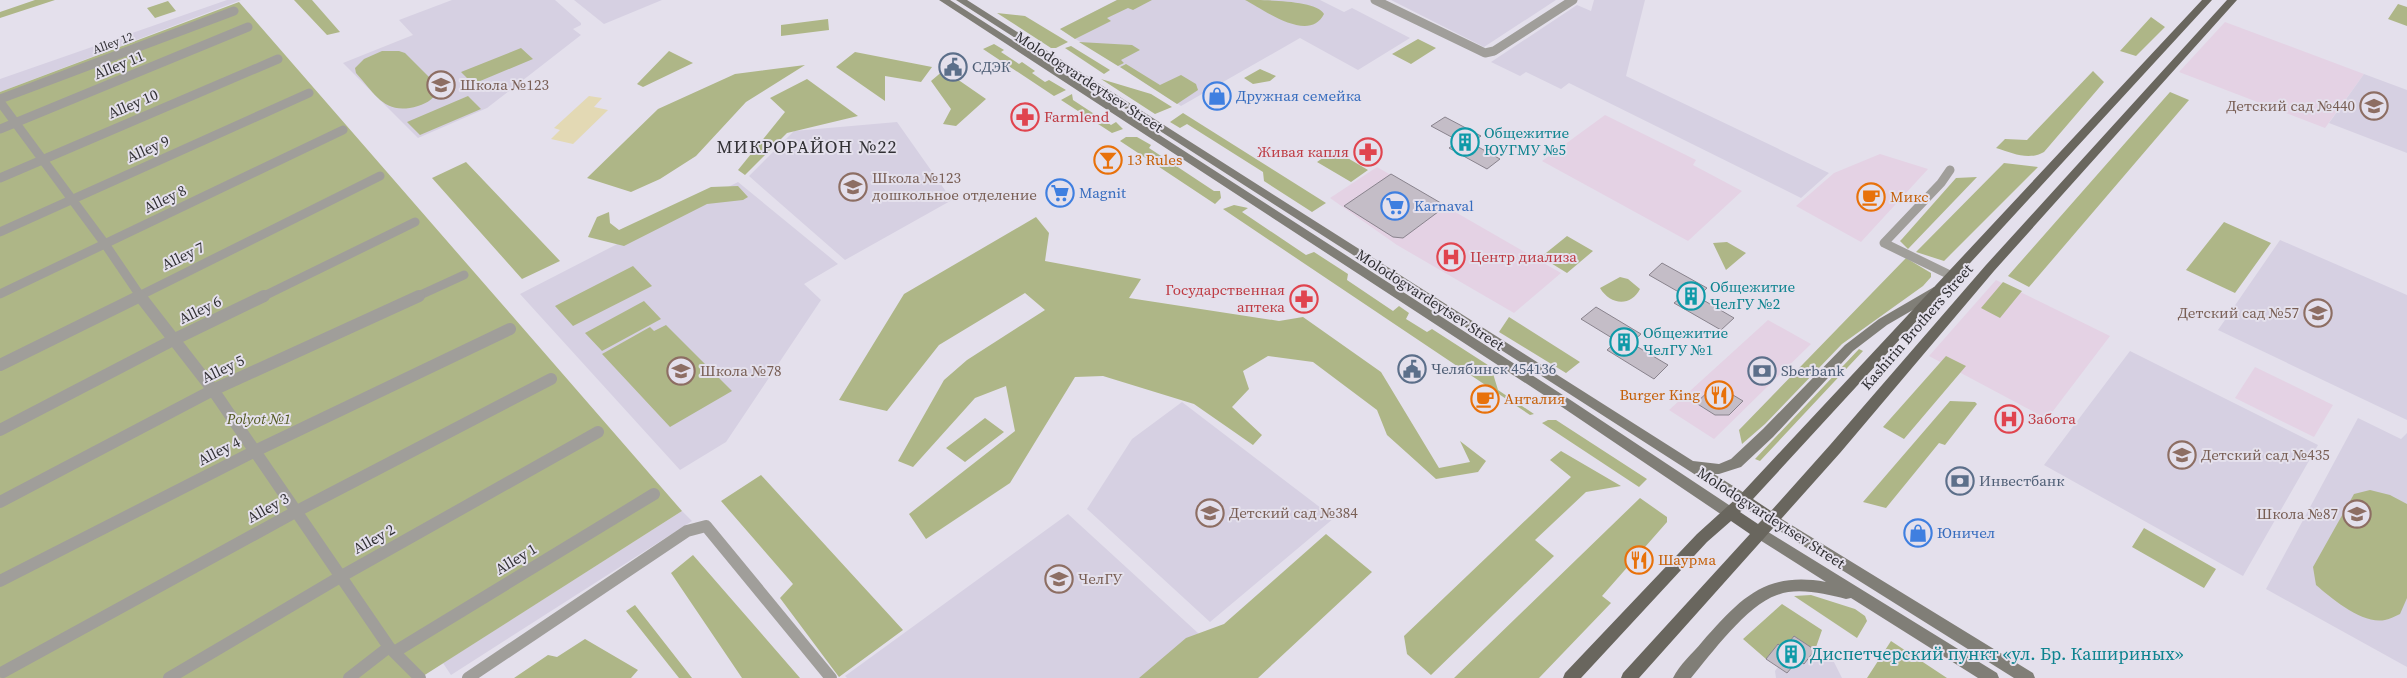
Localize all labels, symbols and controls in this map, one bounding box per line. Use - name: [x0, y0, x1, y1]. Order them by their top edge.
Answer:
- street label: Molodogvardeytsev Street: [1011, 26, 1167, 137]
- street label: Alley 12: [91, 28, 135, 58]
- street label: Alley 11: [91, 45, 147, 84]
- public building icon: СДЭК: [938, 52, 968, 82]
- place label: СДЭК: [972, 56, 1011, 77]
- school or university icon: Школа №123: [426, 70, 456, 100]
- place label: Школа №123: [460, 74, 549, 95]
- shop icon: Дружная семейка: [1202, 81, 1232, 111]
- street label: Alley 10: [105, 84, 161, 123]
- place label: Дружная семейка: [1236, 85, 1362, 106]
- school or university icon: Детский сад №440: [2359, 91, 2389, 121]
- place label: Детский сад №440: [2226, 95, 2355, 116]
- pharmacy icon: Farmlend: [1010, 102, 1040, 132]
- place label: Farmlend: [1044, 106, 1110, 127]
- place label: Общежитие ЮУГМУ №5: [1484, 122, 1570, 160]
- building icon: Общежитие ЮУГМУ №5: [1450, 127, 1480, 157]
- street label: Alley 9: [123, 130, 173, 167]
- district label: МИКРОРАЙОН №22: [716, 134, 898, 159]
- pharmacy icon: Живая капля: [1353, 137, 1383, 167]
- place label: Живая капля: [1257, 141, 1349, 162]
- bar icon: 13 Rules: [1093, 145, 1123, 175]
- place label: 13 Rules: [1127, 149, 1182, 170]
- place label: Школа №123 дошкольное отделение: [872, 167, 1037, 205]
- school or university icon: Школа №123 дошкольное отделение: [838, 172, 868, 202]
- supermarket icon: Magnit: [1045, 178, 1075, 208]
- street label: Alley 8: [140, 179, 190, 218]
- place label: Magnit: [1079, 182, 1126, 203]
- cafe icon: Микс: [1856, 182, 1886, 212]
- place label: Микс: [1890, 186, 1929, 207]
- supermarket icon: Karnaval: [1380, 191, 1410, 221]
- place label: Karnaval: [1414, 195, 1474, 216]
- street label: Alley 7: [158, 236, 208, 275]
- hospital icon: Центр диализа: [1436, 242, 1466, 272]
- street label: Molodogvardeytsev Street: [1352, 244, 1508, 355]
- place label: Центр диализа: [1470, 246, 1577, 267]
- street label: Kashirin Brothers Street: [1856, 259, 1977, 394]
- place label: Общежитие ЧелГУ №2: [1710, 276, 1796, 314]
- place label: Государственная аптека: [1165, 279, 1285, 317]
- building icon: Общежитие ЧелГУ №2: [1676, 281, 1706, 311]
- pharmacy icon: Государственная аптека: [1289, 284, 1319, 314]
- street label: Alley 6: [175, 290, 225, 329]
- school or university icon: Детский сад №57: [2303, 298, 2333, 328]
- place label: Детский сад №57: [2178, 302, 2299, 323]
- place label: Общежитие ЧелГУ №1: [1643, 322, 1729, 360]
- building icon: Общежитие ЧелГУ №1: [1609, 327, 1639, 357]
- street label: Alley 5: [198, 349, 248, 388]
- public building icon: Челябинск 454136: [1397, 354, 1427, 384]
- school or university icon: Школа №78: [666, 356, 696, 386]
- bank icon: Sberbank: [1747, 356, 1777, 386]
- place label: Челябинск 454136: [1431, 358, 1556, 379]
- place label: Школа №78: [700, 360, 782, 381]
- place label: Sberbank: [1781, 360, 1845, 381]
- restaurant icon: Burger King: [1704, 380, 1734, 410]
- cafe icon: Анталия: [1470, 384, 1500, 414]
- place label: Burger King: [1619, 384, 1700, 405]
- place label: Анталия: [1504, 388, 1565, 409]
- hospital icon: Забота: [1994, 404, 2024, 434]
- park label: Polyot №1: [226, 408, 291, 429]
- place label: Забота: [2028, 408, 2076, 429]
- street label: Alley 4: [194, 431, 244, 470]
- school or university icon: Детский сад №435: [2167, 440, 2197, 470]
- place label: Детский сад №435: [2201, 444, 2330, 465]
- street label: Molodogvardeytsev Street: [1693, 462, 1849, 573]
- bank icon: Инвестбанк: [1945, 466, 1975, 496]
- place label: Инвестбанк: [1979, 470, 2065, 491]
- street label: Alley 3: [243, 487, 293, 528]
- school or university icon: Детский сад №384: [1195, 498, 1225, 528]
- school or university icon: Школа №87: [2342, 499, 2372, 529]
- place label: Детский сад №384: [1229, 502, 1358, 523]
- place label: Школа №87: [2257, 503, 2338, 524]
- street label: Alley 2: [349, 518, 399, 559]
- shop icon: Юничел: [1903, 518, 1933, 548]
- place label: Юничел: [1937, 522, 1995, 543]
- street label: Alley 1: [491, 538, 540, 579]
- restaurant icon: Шаурма: [1624, 545, 1654, 575]
- place label: Шаурма: [1658, 549, 1716, 570]
- school or university icon: ЧелГУ: [1044, 564, 1074, 594]
- place label: ЧелГУ: [1078, 568, 1123, 589]
- building icon: Диспетчерский пункт «ул. Бр. Кашириных»: [1776, 639, 1806, 669]
- place label: Диспетчерский пункт «ул. Бр. Кашириных»: [1810, 641, 2184, 666]

